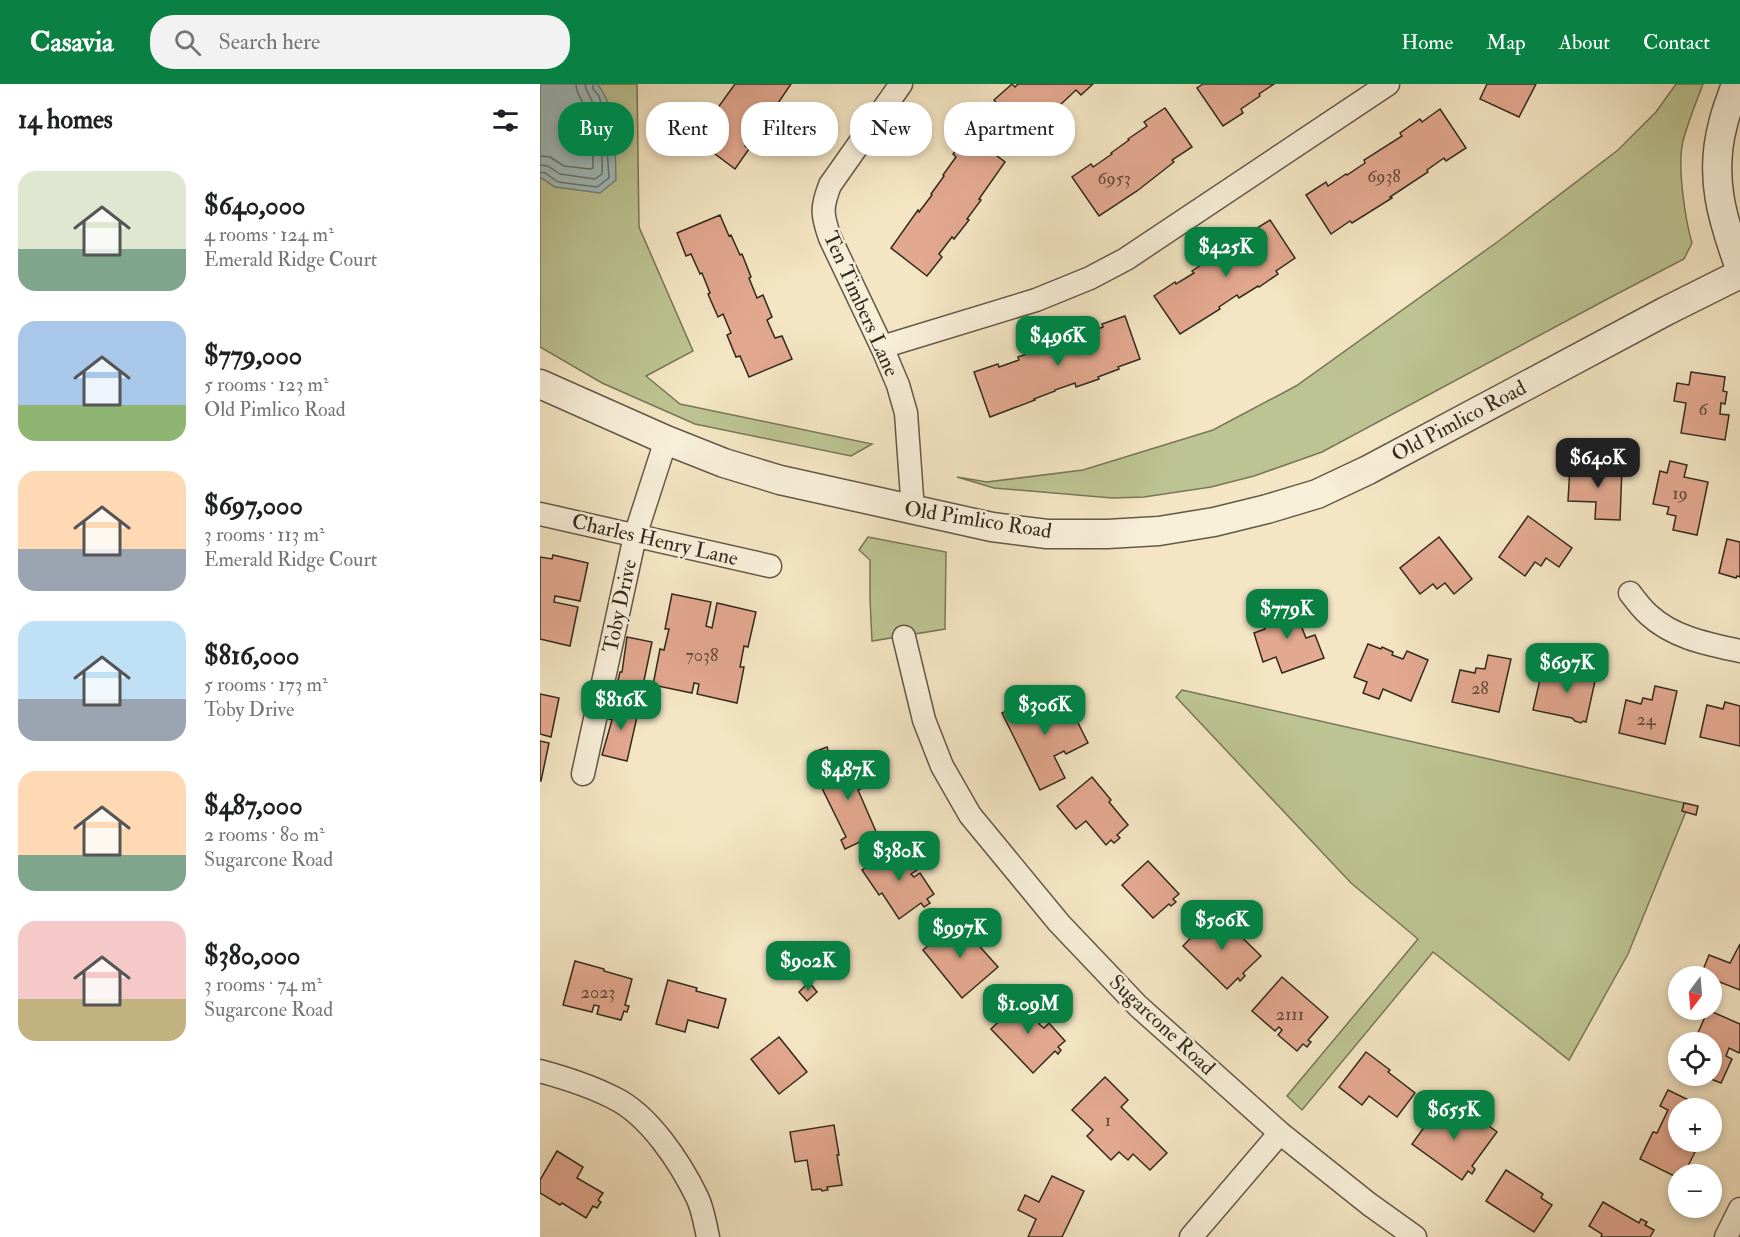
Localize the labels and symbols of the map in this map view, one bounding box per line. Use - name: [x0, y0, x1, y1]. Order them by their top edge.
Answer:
- house number: 6938: [1367, 165, 1401, 188]
- house number: 6953: [1097, 167, 1131, 190]
- street label: Ten Timbers Lane: [817, 227, 905, 381]
- pin: $425K: [1184, 227, 1268, 278]
- pin: $496K: [1016, 316, 1100, 367]
- street label: Old Pimlico Road: [1387, 374, 1532, 468]
- house number: 6: [1698, 398, 1708, 421]
- pin: $640K: [1556, 438, 1640, 489]
- house number: 19: [1672, 482, 1688, 505]
- street label: Old Pimlico Road: [902, 495, 1054, 545]
- street label: Charles Henry Lane: [569, 508, 741, 572]
- street label: Toby Drive: [597, 557, 643, 655]
- pin: $779K: [1245, 589, 1329, 640]
- pin: $697K: [1525, 643, 1609, 694]
- house number: 7038: [686, 644, 718, 667]
- house number: 28: [1471, 677, 1489, 700]
- pin: $816K: [579, 680, 663, 731]
- pin: $306K: [1003, 685, 1087, 736]
- house number: 24: [1637, 708, 1657, 731]
- pin: $487K: [806, 750, 890, 801]
- pin: $380K: [857, 831, 941, 882]
- pin: $506K: [1180, 900, 1264, 951]
- pin: $997K: [918, 908, 1002, 959]
- pin: $902K: [766, 941, 850, 992]
- north arrow: [1668, 966, 1722, 1020]
- street label: Sugarcone Road: [1103, 969, 1221, 1082]
- house number: 2023: [581, 981, 615, 1004]
- pin: $1.09M: [979, 984, 1077, 1035]
- house number: 2111: [1276, 1003, 1304, 1026]
- pin: $655K: [1412, 1090, 1496, 1141]
- house number: 1: [1105, 1109, 1111, 1132]

